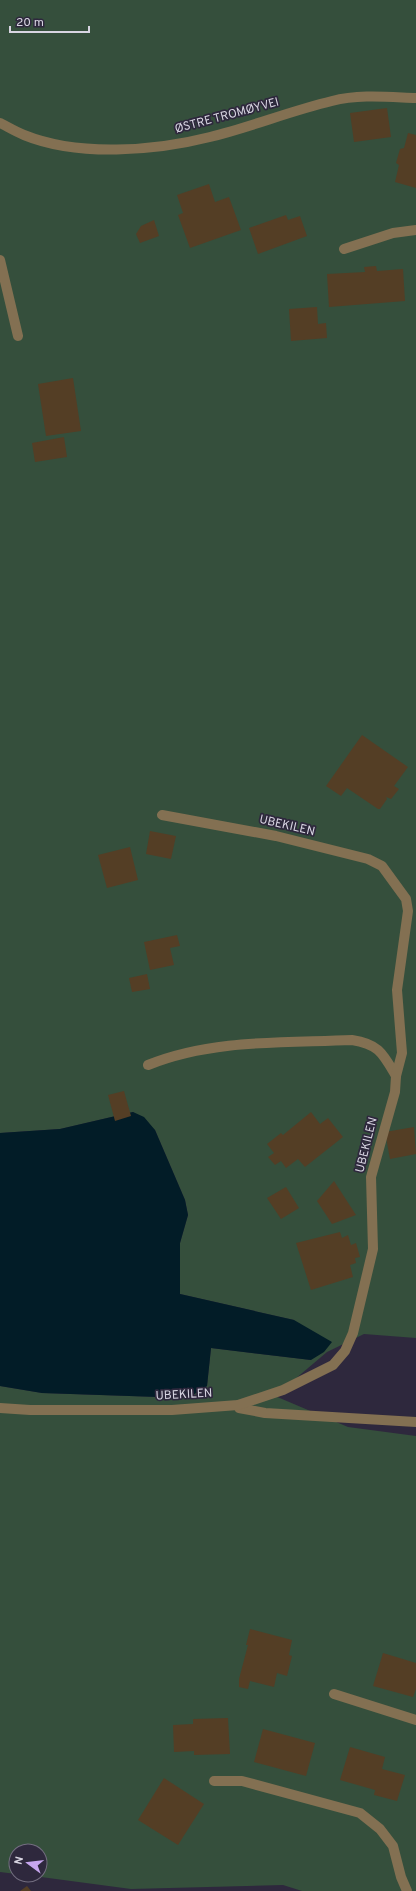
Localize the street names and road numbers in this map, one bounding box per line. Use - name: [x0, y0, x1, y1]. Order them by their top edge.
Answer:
- street label: ØSTRE TROMØYVEI: [173, 94, 281, 138]
- street label: UBEKILEN: [258, 812, 316, 840]
- street label: UBEKILEN: [352, 1116, 382, 1174]
- street label: UBEKILEN: [155, 1386, 213, 1404]

